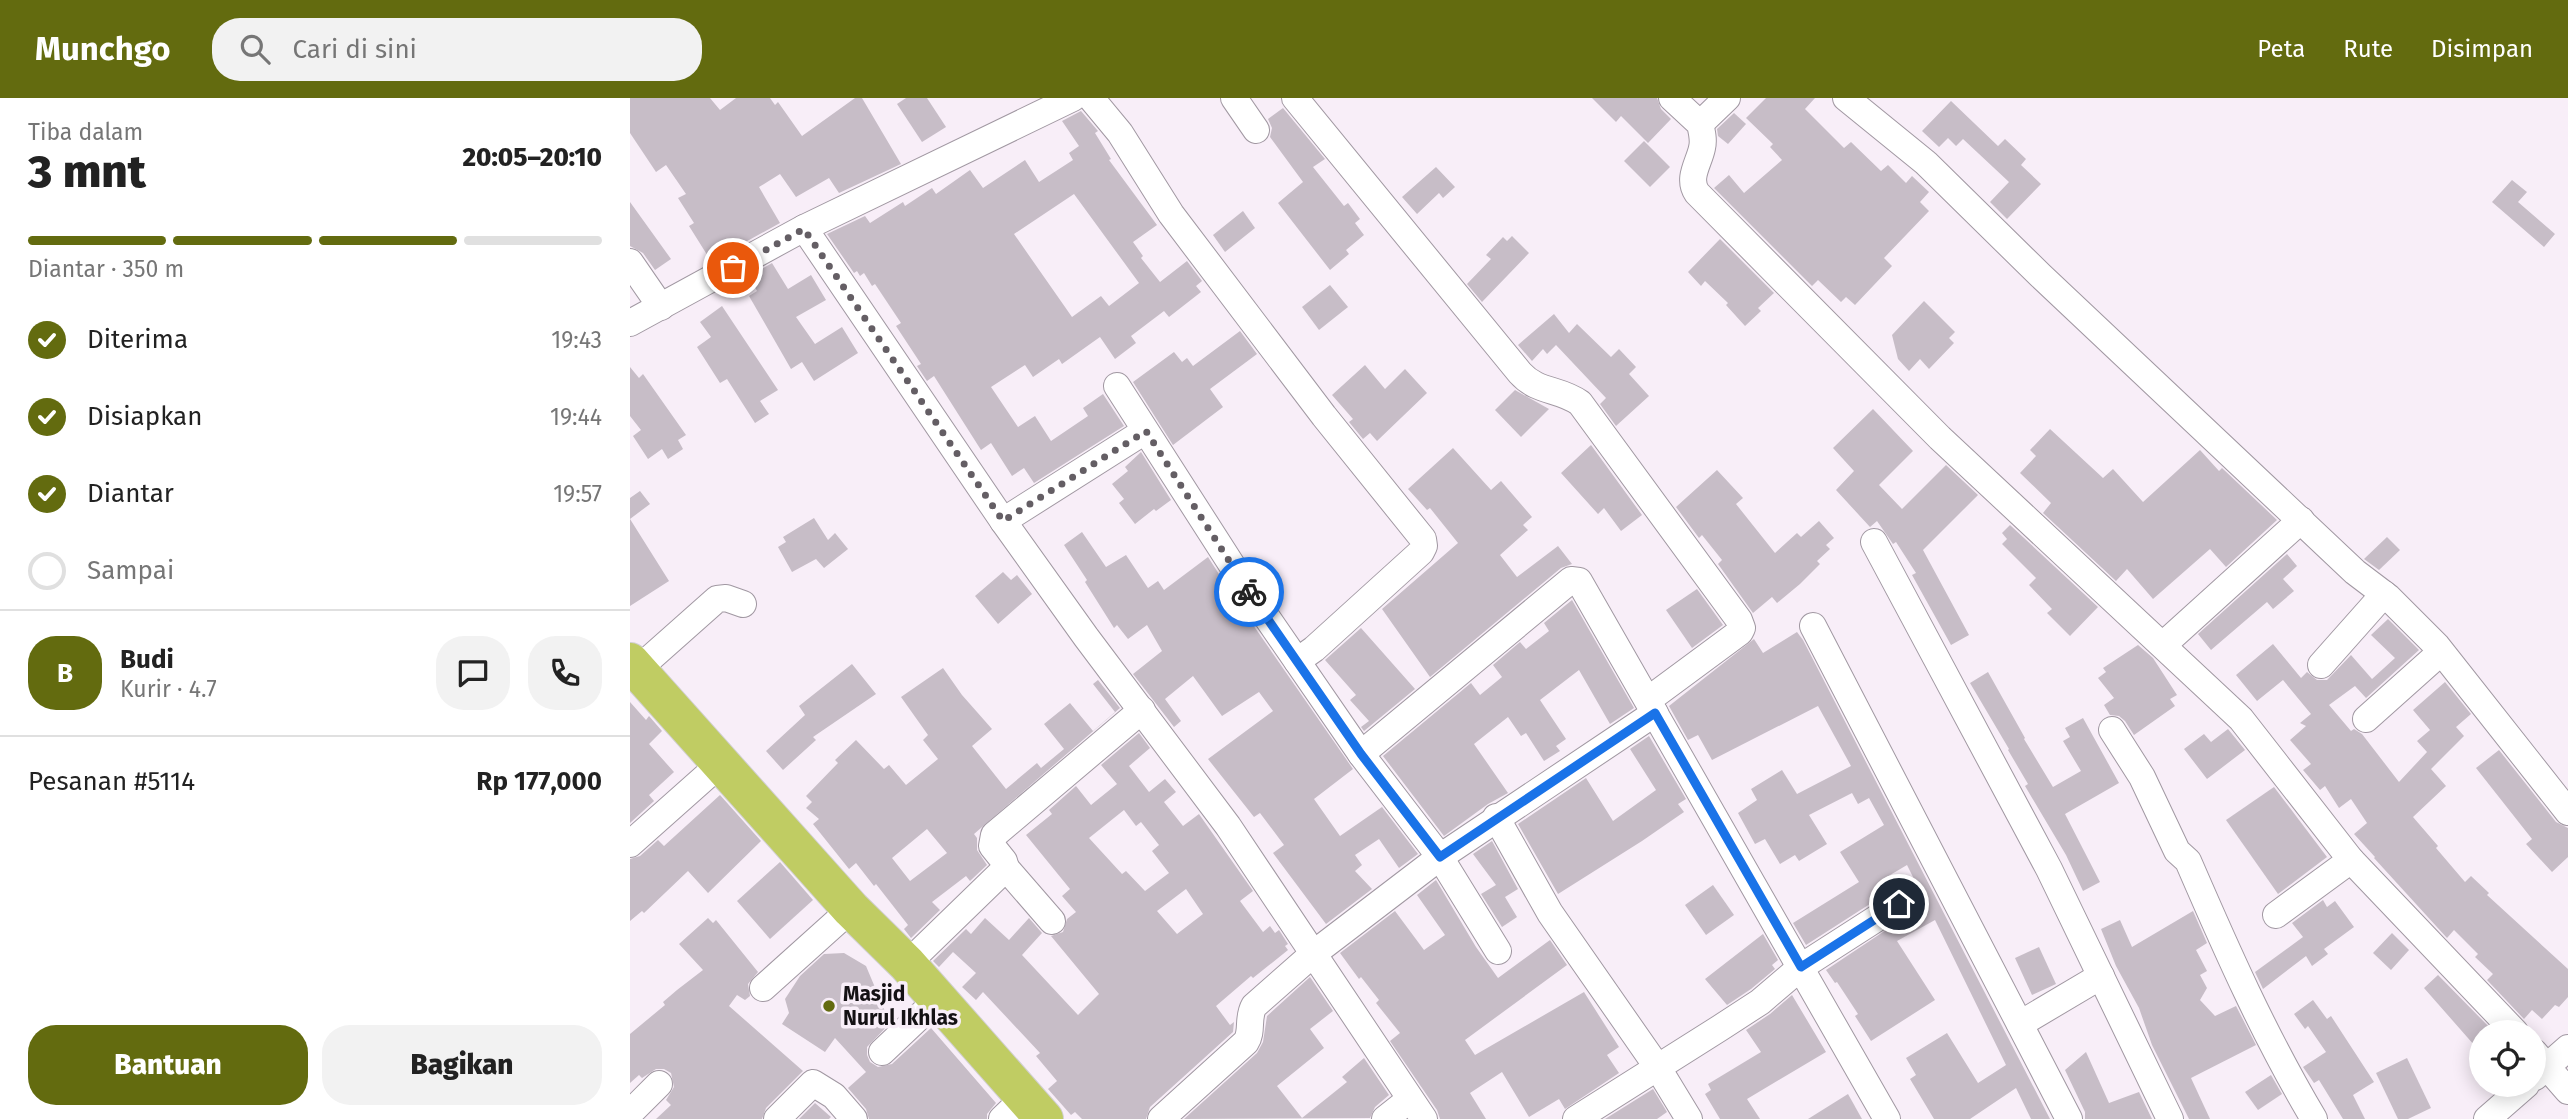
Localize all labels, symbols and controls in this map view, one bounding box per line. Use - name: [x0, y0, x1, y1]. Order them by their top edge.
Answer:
- search box: [212, 18, 702, 81]
- text: Munchgo: [35, 29, 170, 69]
- icon: search: [236, 30, 274, 68]
- text: Cari di sini: [292, 34, 417, 65]
- text: Peta: [2257, 35, 2305, 63]
- text: Rute: [2343, 35, 2393, 63]
- text: Disimpan: [2431, 35, 2533, 63]
- text: Tiba dalam: [28, 118, 143, 146]
- text: 20:05–20:10: [463, 142, 602, 173]
- text: 3 mnt: [28, 144, 146, 199]
- pin: [703, 238, 763, 298]
- icon: bag: [714, 249, 752, 287]
- text: Diantar · 350 m: [28, 255, 184, 283]
- icon: check: [28, 321, 66, 359]
- text: Diterima: [87, 324, 188, 355]
- text: 19:43: [551, 326, 602, 354]
- icon: check: [28, 398, 66, 436]
- text: Disiapkan: [87, 401, 202, 432]
- text: 19:44: [550, 403, 602, 431]
- icon: check: [28, 475, 66, 513]
- text: Diantar: [87, 478, 174, 509]
- text: 19:57: [553, 480, 602, 508]
- text: Sampai: [87, 555, 174, 586]
- courier: [1214, 557, 1284, 627]
- icon: bike: [1230, 573, 1268, 611]
- button: chat: [436, 636, 510, 710]
- button: phone: [528, 636, 602, 710]
- text: Budi: [120, 644, 174, 675]
- text: B: [57, 658, 73, 689]
- text: Kurir · 4.7: [120, 675, 217, 703]
- text: Pesanan #5114: [28, 766, 195, 797]
- text: Rp 177,000: [476, 766, 602, 797]
- pin: [1869, 874, 1929, 934]
- icon: home: [1880, 885, 1918, 923]
- place label: Masjid Nurul Ikhlas: [843, 981, 958, 1031]
- marker: Masjid Nurul Ikhlas: [821, 998, 837, 1014]
- map controls: [2469, 1020, 2546, 1097]
- button: locate: [2469, 1020, 2546, 1097]
- button: Bantuan: [28, 1025, 308, 1105]
- button: Bagikan: [322, 1025, 602, 1105]

